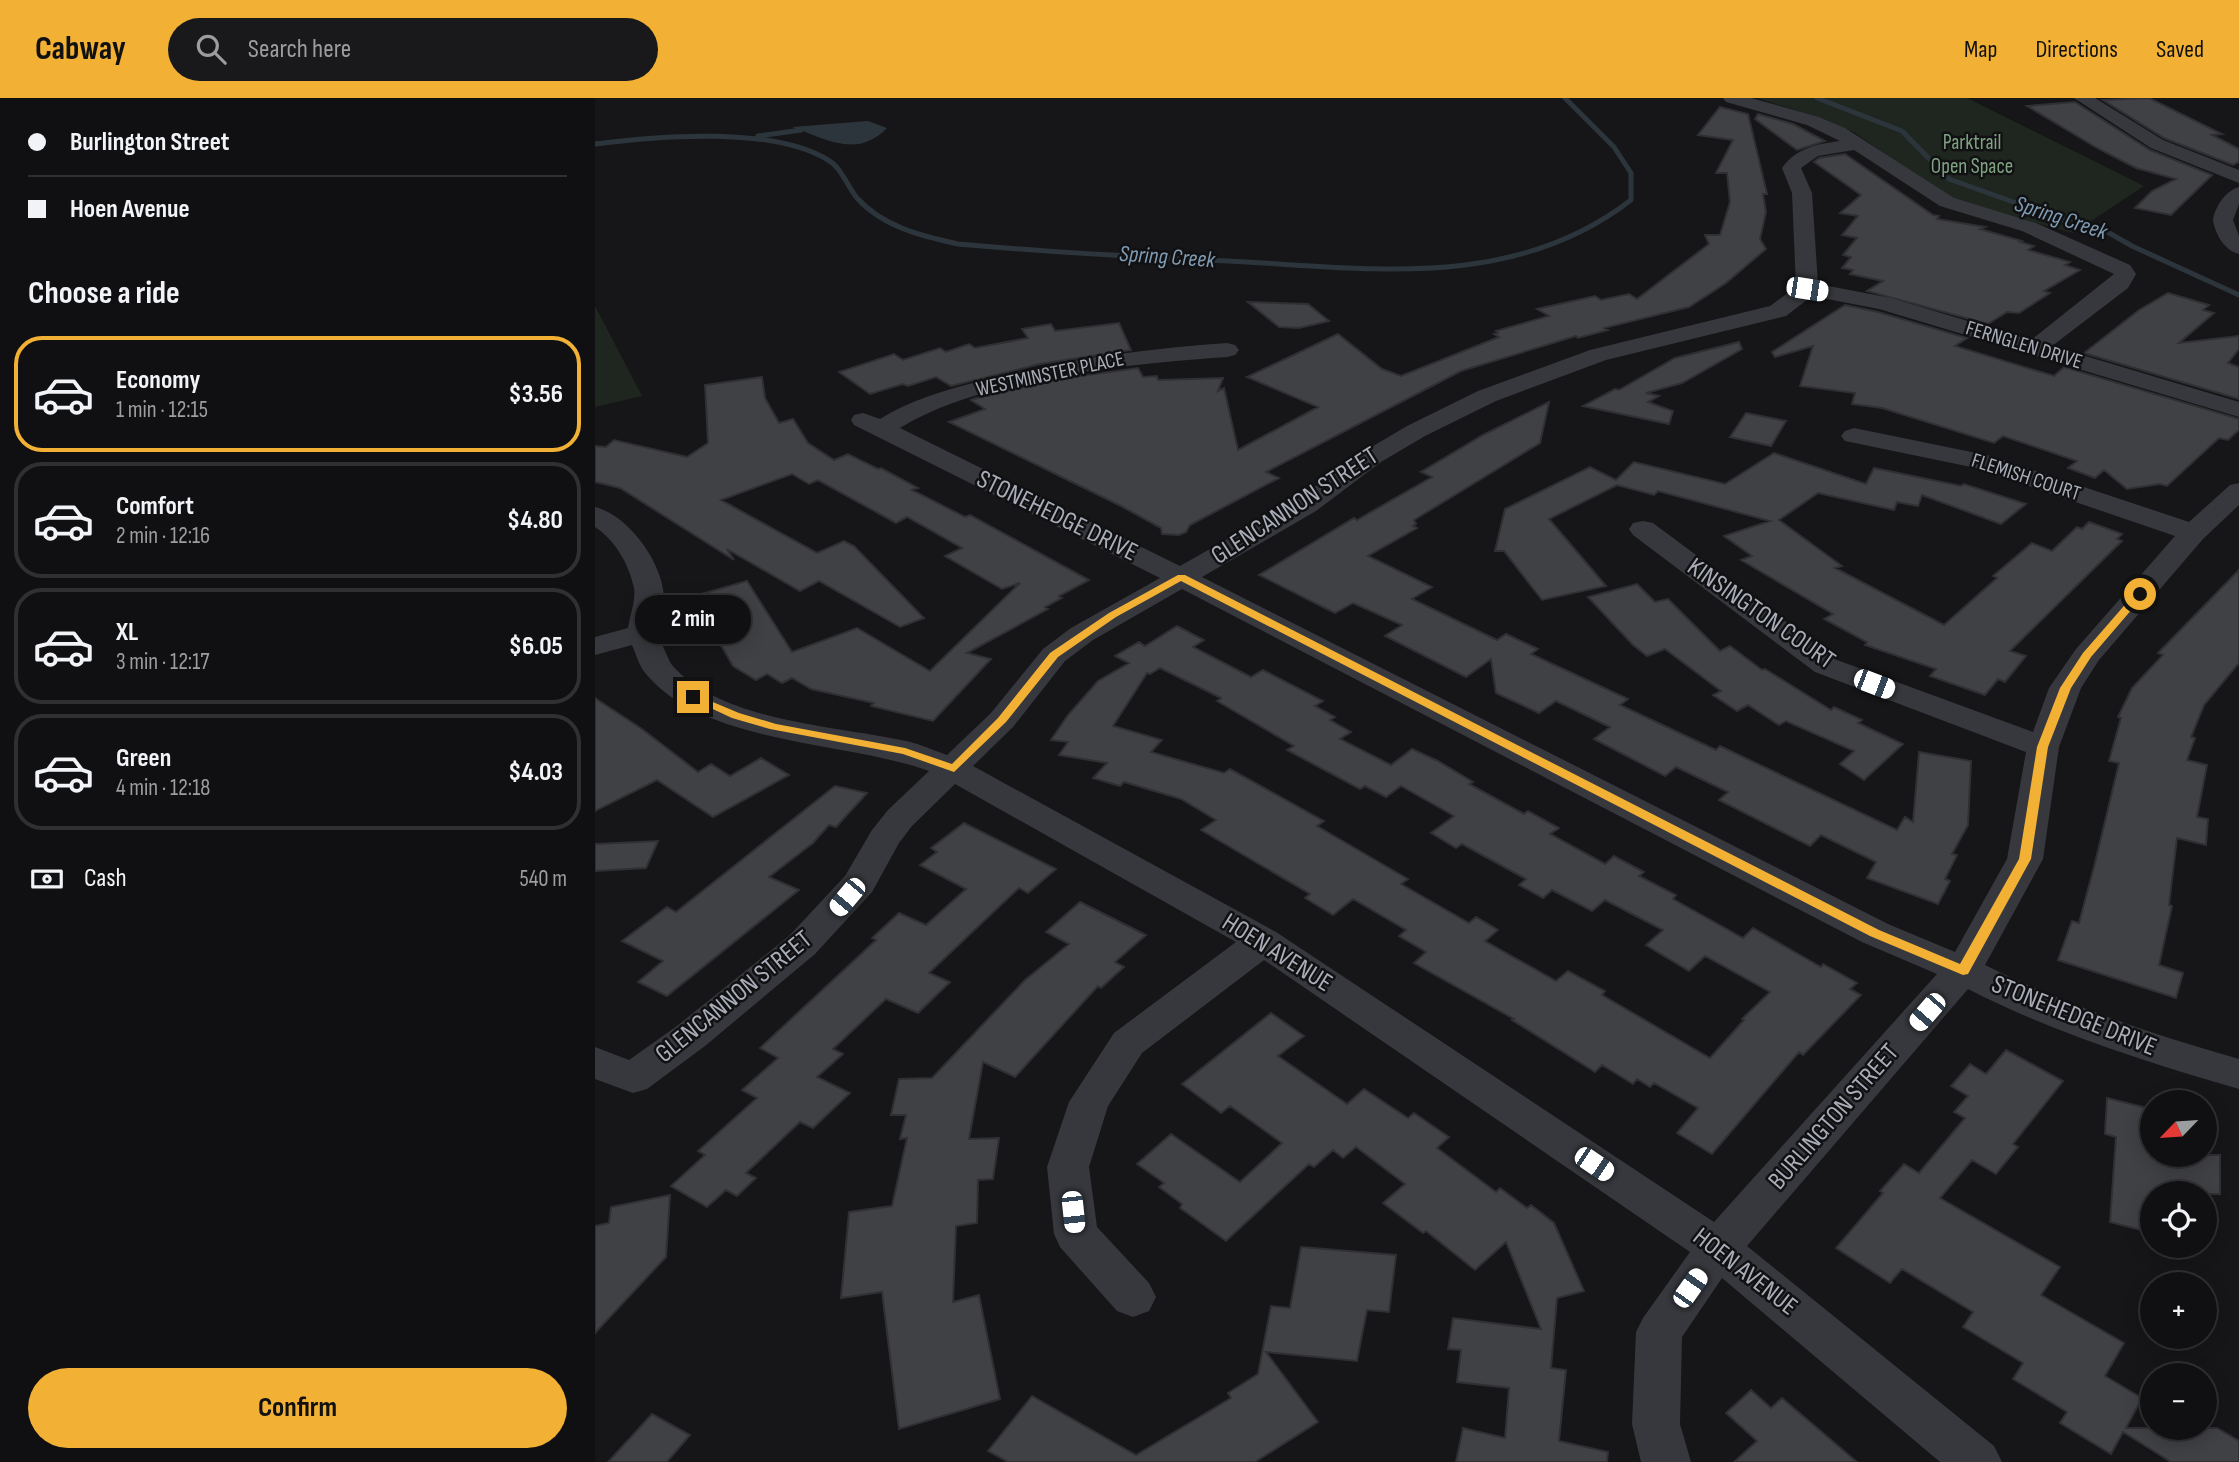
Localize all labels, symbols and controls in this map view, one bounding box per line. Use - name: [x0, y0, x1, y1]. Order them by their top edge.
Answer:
- search box: [168, 18, 658, 81]
- text: Cabway: [35, 29, 126, 69]
- icon: search: [192, 30, 230, 68]
- text: Search here: [248, 34, 351, 65]
- text: Map: [1964, 35, 1997, 64]
- text: Directions: [2035, 35, 2118, 64]
- text: Saved: [2156, 35, 2204, 64]
- text: Burlington Street: [70, 127, 229, 158]
- park label: Parktrail Open Space: [1931, 130, 2013, 179]
- water label: Spring Creek: [2011, 190, 2112, 247]
- text: Hoen Avenue: [70, 194, 190, 225]
- water label: Spring Creek: [1118, 240, 1217, 274]
- text: Choose a ride: [28, 274, 180, 313]
- car: [1785, 275, 1830, 303]
- street label: FERNGLEN DRIVE: [1963, 315, 2085, 375]
- street label: WESTMINSTER PLACE: [974, 346, 1126, 402]
- icon: car: [32, 363, 95, 426]
- text: Economy: [116, 365, 200, 396]
- text: $3.56: [508, 379, 563, 410]
- text: 1 min · 12:15: [116, 396, 208, 424]
- street label: GLENCANNON STREET: [1206, 441, 1384, 571]
- street label: FLEMISH COURT: [1968, 448, 2084, 507]
- street label: STONEHEDGE DRIVE: [972, 464, 1142, 568]
- icon: car: [32, 489, 95, 552]
- text: Comfort: [116, 491, 194, 522]
- text: $4.80: [507, 505, 563, 536]
- text: 2 min · 12:16: [116, 522, 210, 550]
- street label: KINSINGTON COURT: [1681, 552, 1841, 676]
- route start: [2124, 578, 2156, 610]
- callout: 2 min: [635, 596, 751, 644]
- text: 2 min: [671, 605, 715, 633]
- icon: car: [32, 615, 95, 678]
- text: XL: [116, 617, 138, 648]
- text: $6.05: [509, 631, 563, 662]
- text: 3 min · 12:17: [116, 648, 209, 676]
- car: [1851, 667, 1898, 701]
- route end: [677, 681, 709, 713]
- icon: car: [32, 741, 95, 804]
- text: Green: [116, 743, 171, 774]
- text: $4.03: [508, 757, 563, 788]
- text: 4 min · 12:18: [116, 774, 210, 802]
- icon: cash: [28, 860, 66, 898]
- text: Cash: [84, 863, 127, 894]
- text: 540 m: [519, 865, 567, 893]
- car: [826, 874, 869, 920]
- street label: HOEN AVENUE: [1216, 907, 1338, 999]
- street label: GLENCANNON STREET: [649, 924, 819, 1070]
- street label: STONEHEDGE DRIVE: [1987, 969, 2161, 1063]
- car: [1906, 989, 1949, 1035]
- street label: BURLINGTON STREET: [1762, 1038, 1906, 1196]
- north arrow: [2140, 1090, 2217, 1167]
- map controls: [2140, 1090, 2217, 1440]
- car: [1571, 1144, 1618, 1184]
- button: locate: [2140, 1181, 2217, 1258]
- car: [1061, 1190, 1086, 1234]
- street label: HOEN AVENUE: [1687, 1222, 1803, 1322]
- car: [1670, 1265, 1711, 1311]
- button: +: [2140, 1272, 2217, 1349]
- button: −: [2140, 1363, 2217, 1440]
- button: Confirm: [28, 1368, 567, 1448]

